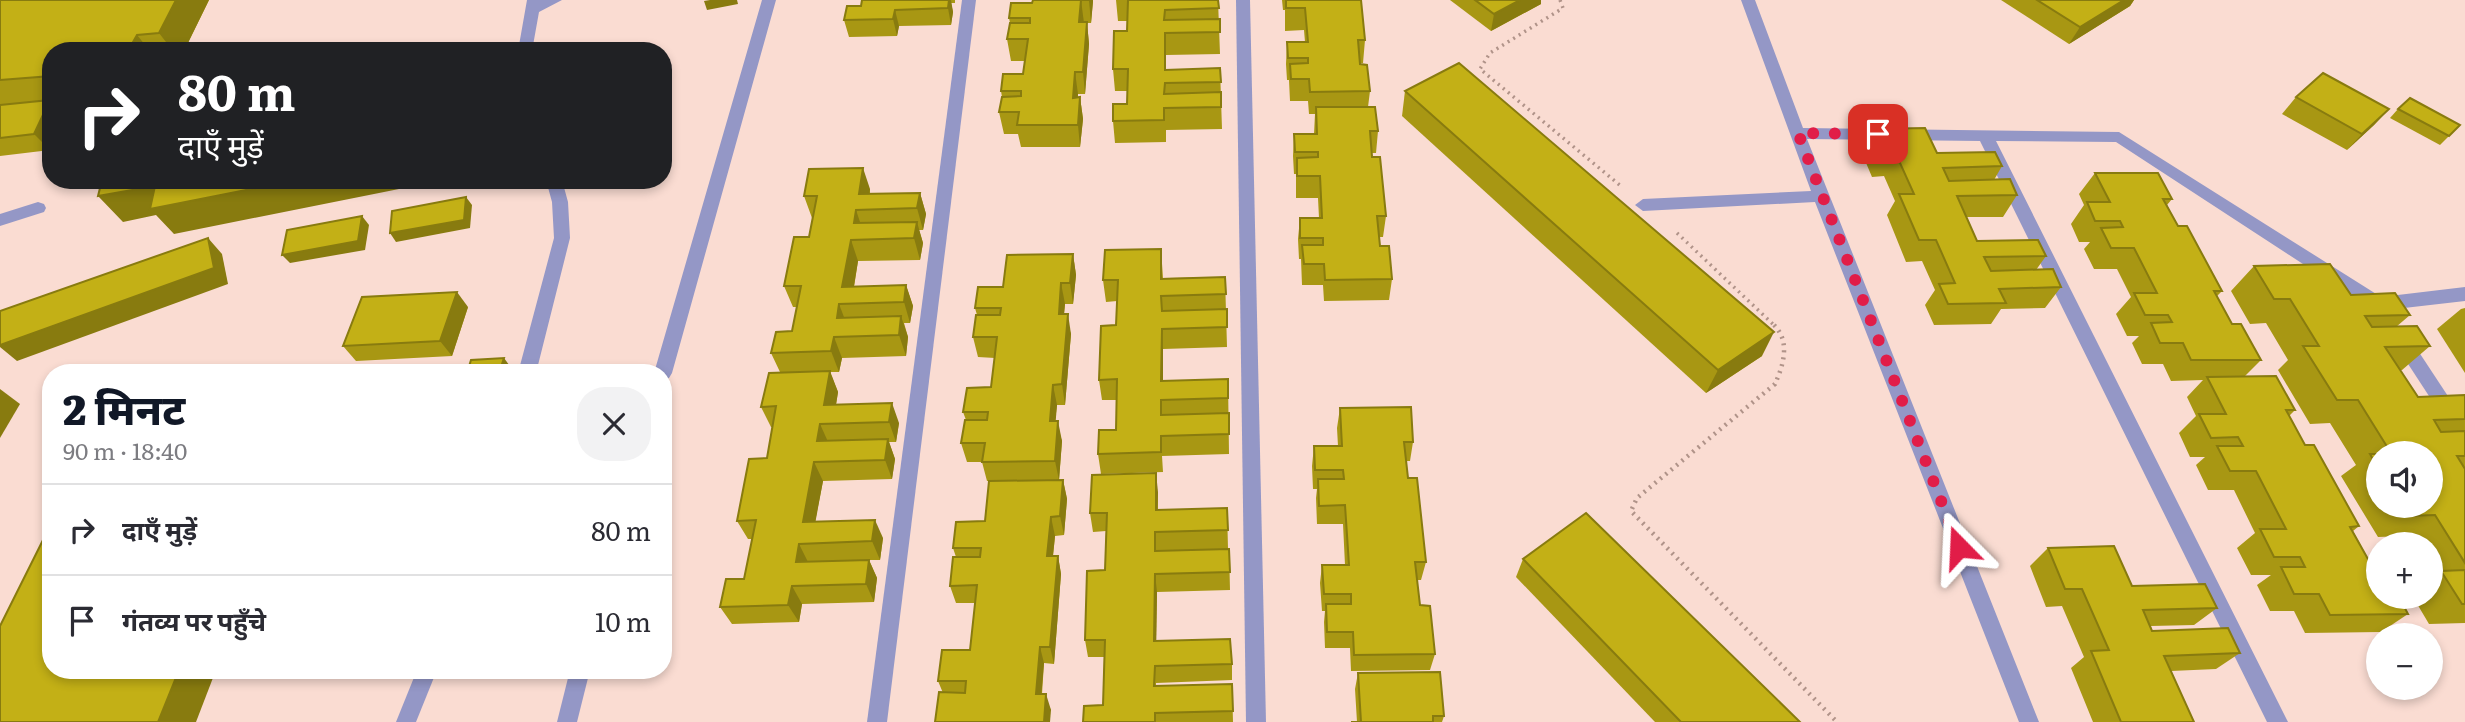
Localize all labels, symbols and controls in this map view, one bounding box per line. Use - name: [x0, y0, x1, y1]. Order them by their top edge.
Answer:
- text: 80 m: [178, 53, 296, 126]
- icon: right: [63, 70, 154, 161]
- pin: [1848, 104, 1908, 164]
- icon: arrive: [1859, 115, 1897, 153]
- text: दाएँ मुड़ें: [178, 120, 264, 168]
- text: 2 मिनट: [63, 376, 185, 438]
- button: close: [577, 387, 651, 461]
- text: 90 m · 18:40: [63, 433, 187, 467]
- map controls: [2366, 441, 2443, 700]
- button: sound: [2366, 441, 2443, 518]
- text: दाएँ मुड़ें: [122, 509, 197, 548]
- text: 80 m: [591, 510, 651, 549]
- position arrow: [1922, 510, 1996, 584]
- icon: right: [63, 511, 101, 549]
- button: +: [2366, 532, 2443, 609]
- text: गंतव्य पर पहुँचे: [122, 600, 266, 639]
- text: 10 m: [595, 601, 651, 640]
- icon: arrive: [63, 602, 101, 640]
- button: −: [2366, 623, 2443, 700]

